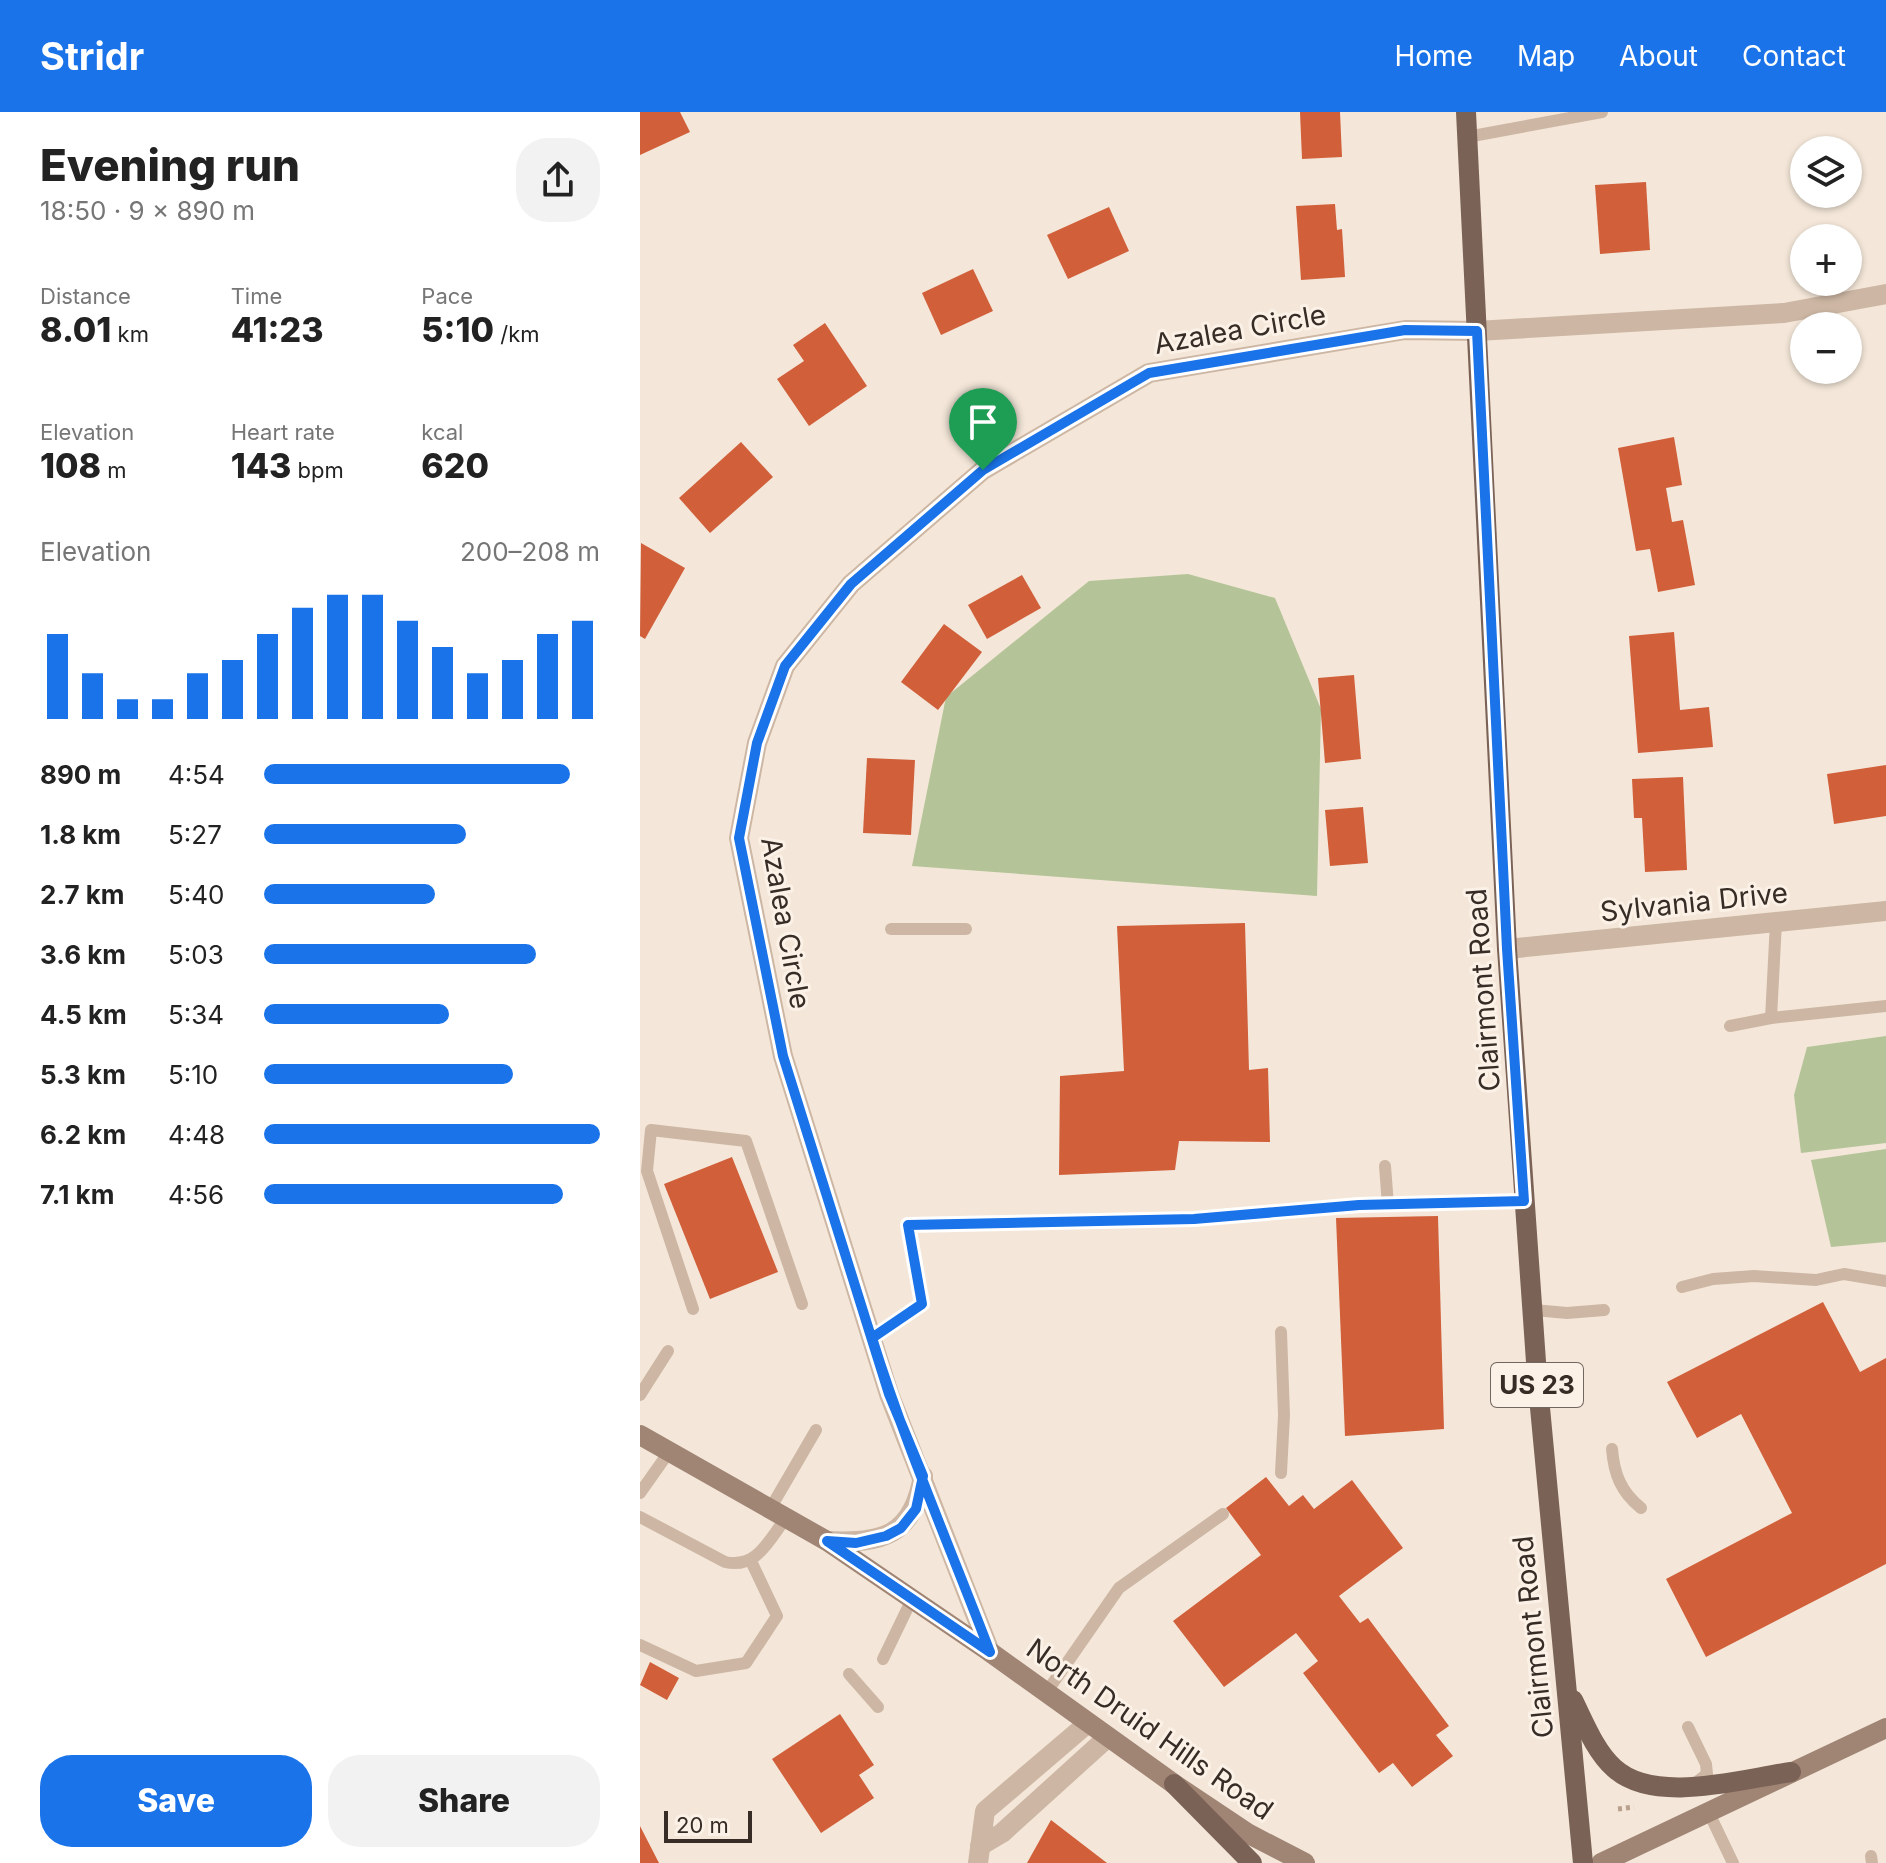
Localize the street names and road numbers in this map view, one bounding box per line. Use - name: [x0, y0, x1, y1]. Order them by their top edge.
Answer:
- street label: Azalea Circle: [1151, 297, 1329, 361]
- street label: Azalea Circle: [754, 834, 818, 1012]
- street label: Sylvania Drive: [1598, 875, 1790, 929]
- street label: Clairmont Road: [1459, 887, 1507, 1093]
- road number: US 23: [1491, 1363, 1583, 1407]
- street label: Clairmont Road: [1505, 1534, 1561, 1740]
- street label: North Druid Hills Road: [1020, 1631, 1280, 1827]

